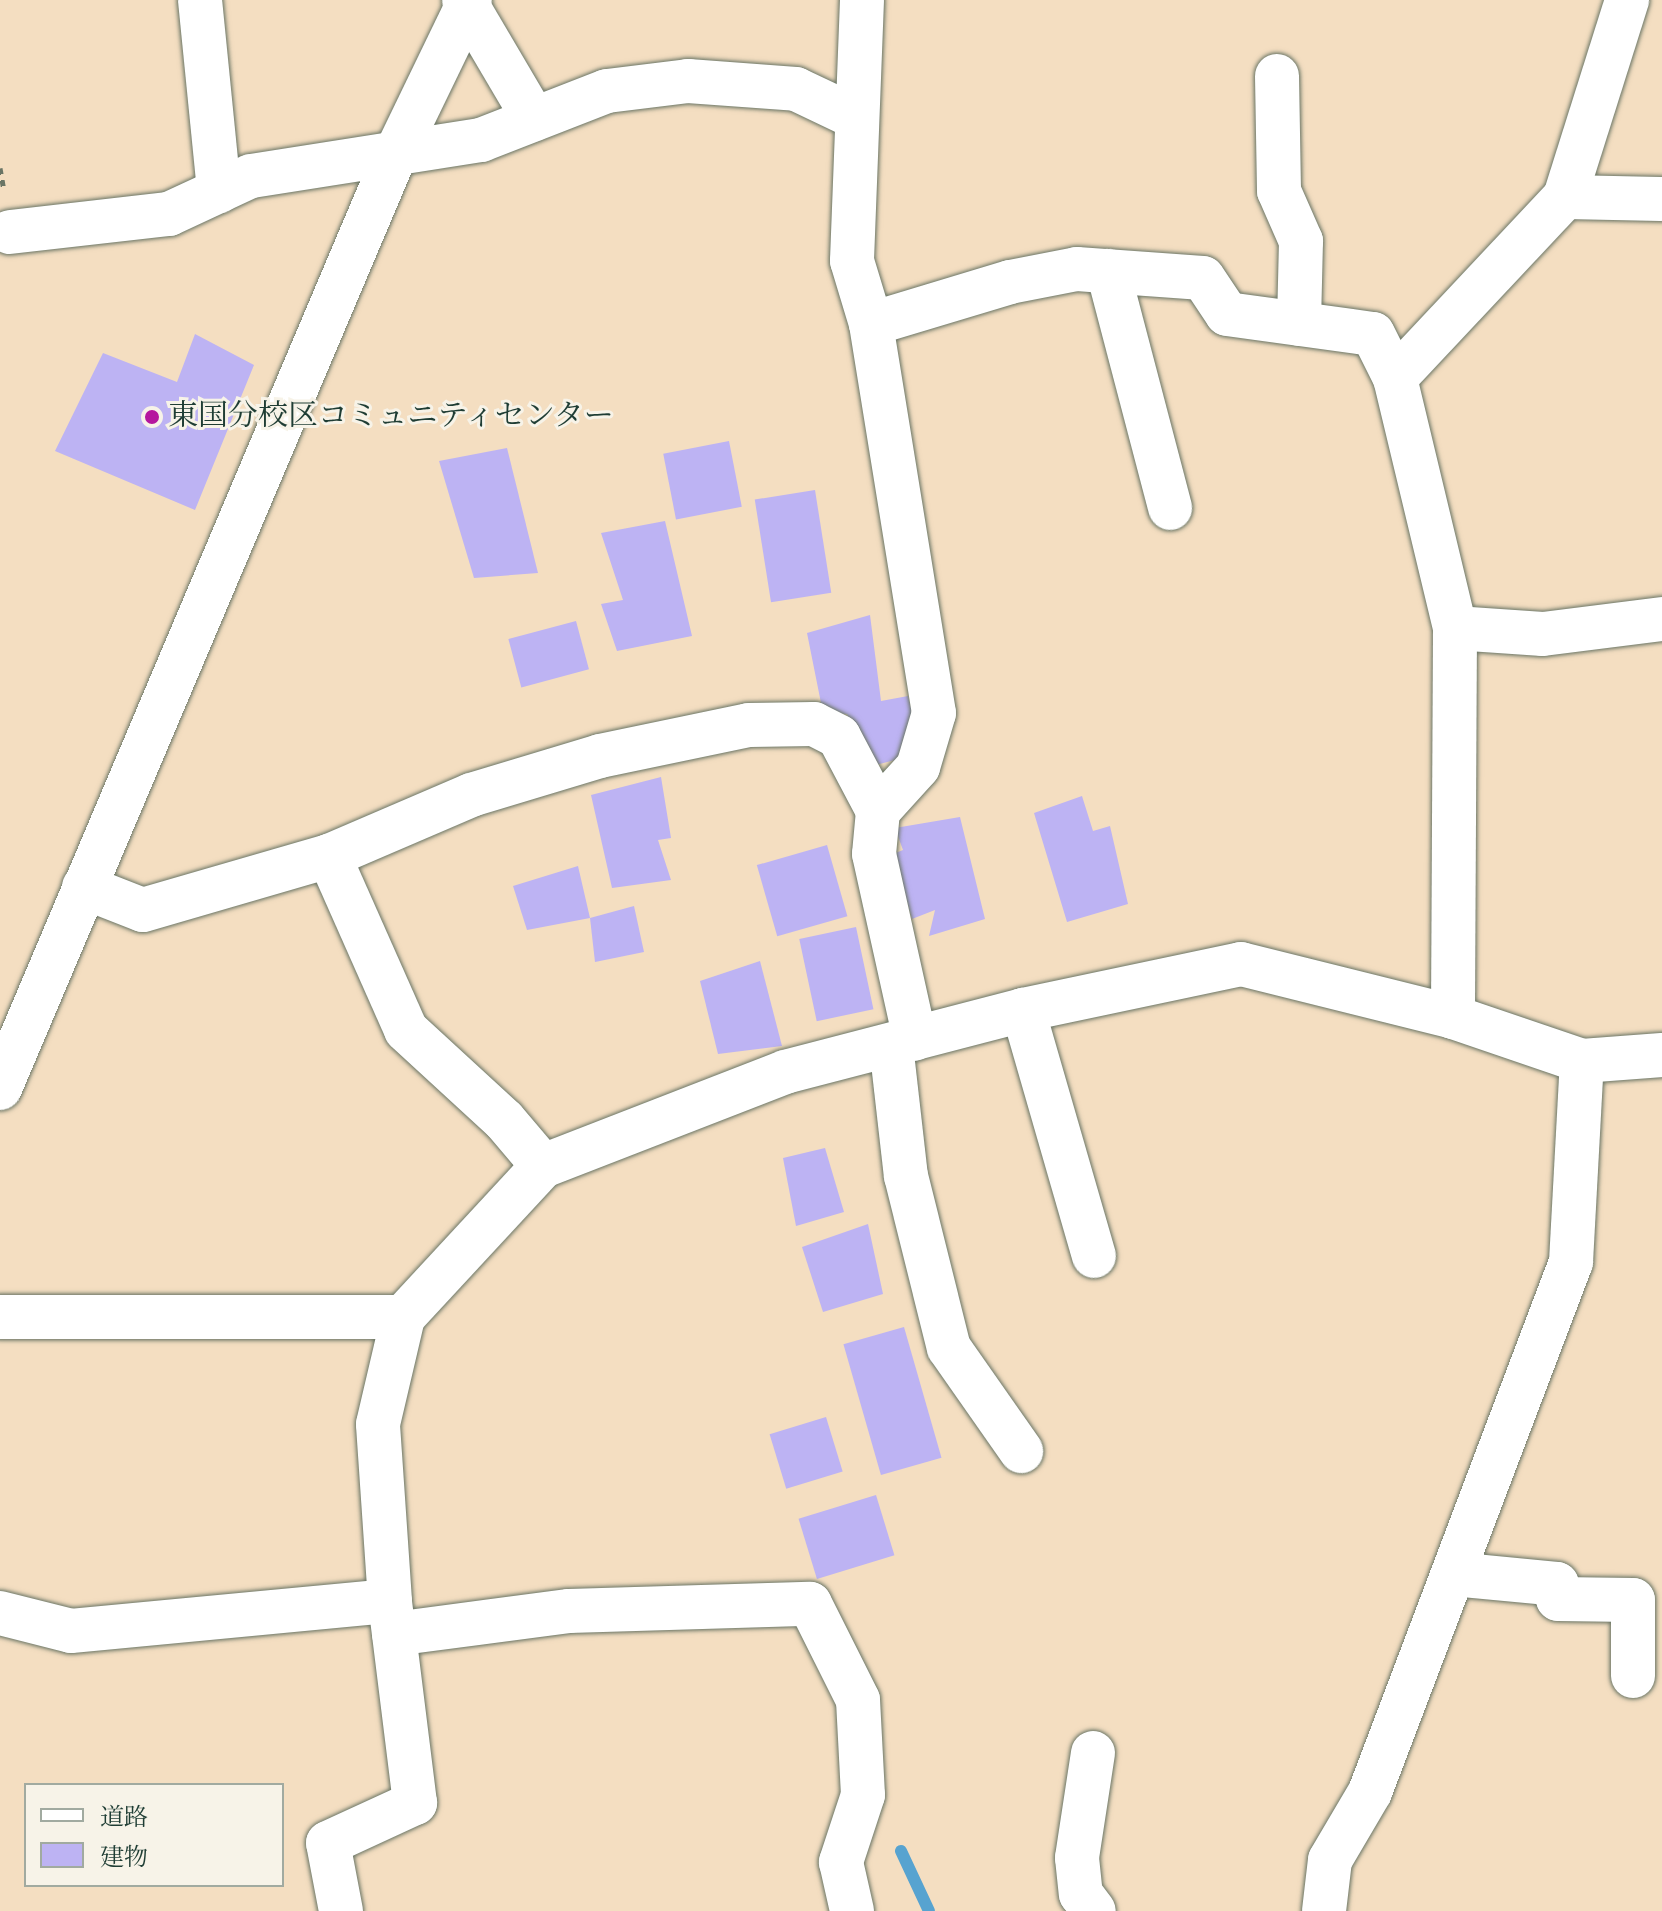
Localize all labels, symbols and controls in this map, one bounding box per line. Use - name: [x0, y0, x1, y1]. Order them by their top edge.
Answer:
- place label: 東国分校区コミュニティセンター: [168, 399, 618, 435]
- marker: 東国分校区コミュニティセンター: [143, 408, 161, 426]
- legend: [24, 1783, 284, 1887]
- text: 道路: [100, 1807, 148, 1831]
- text: 建物: [100, 1847, 148, 1871]

